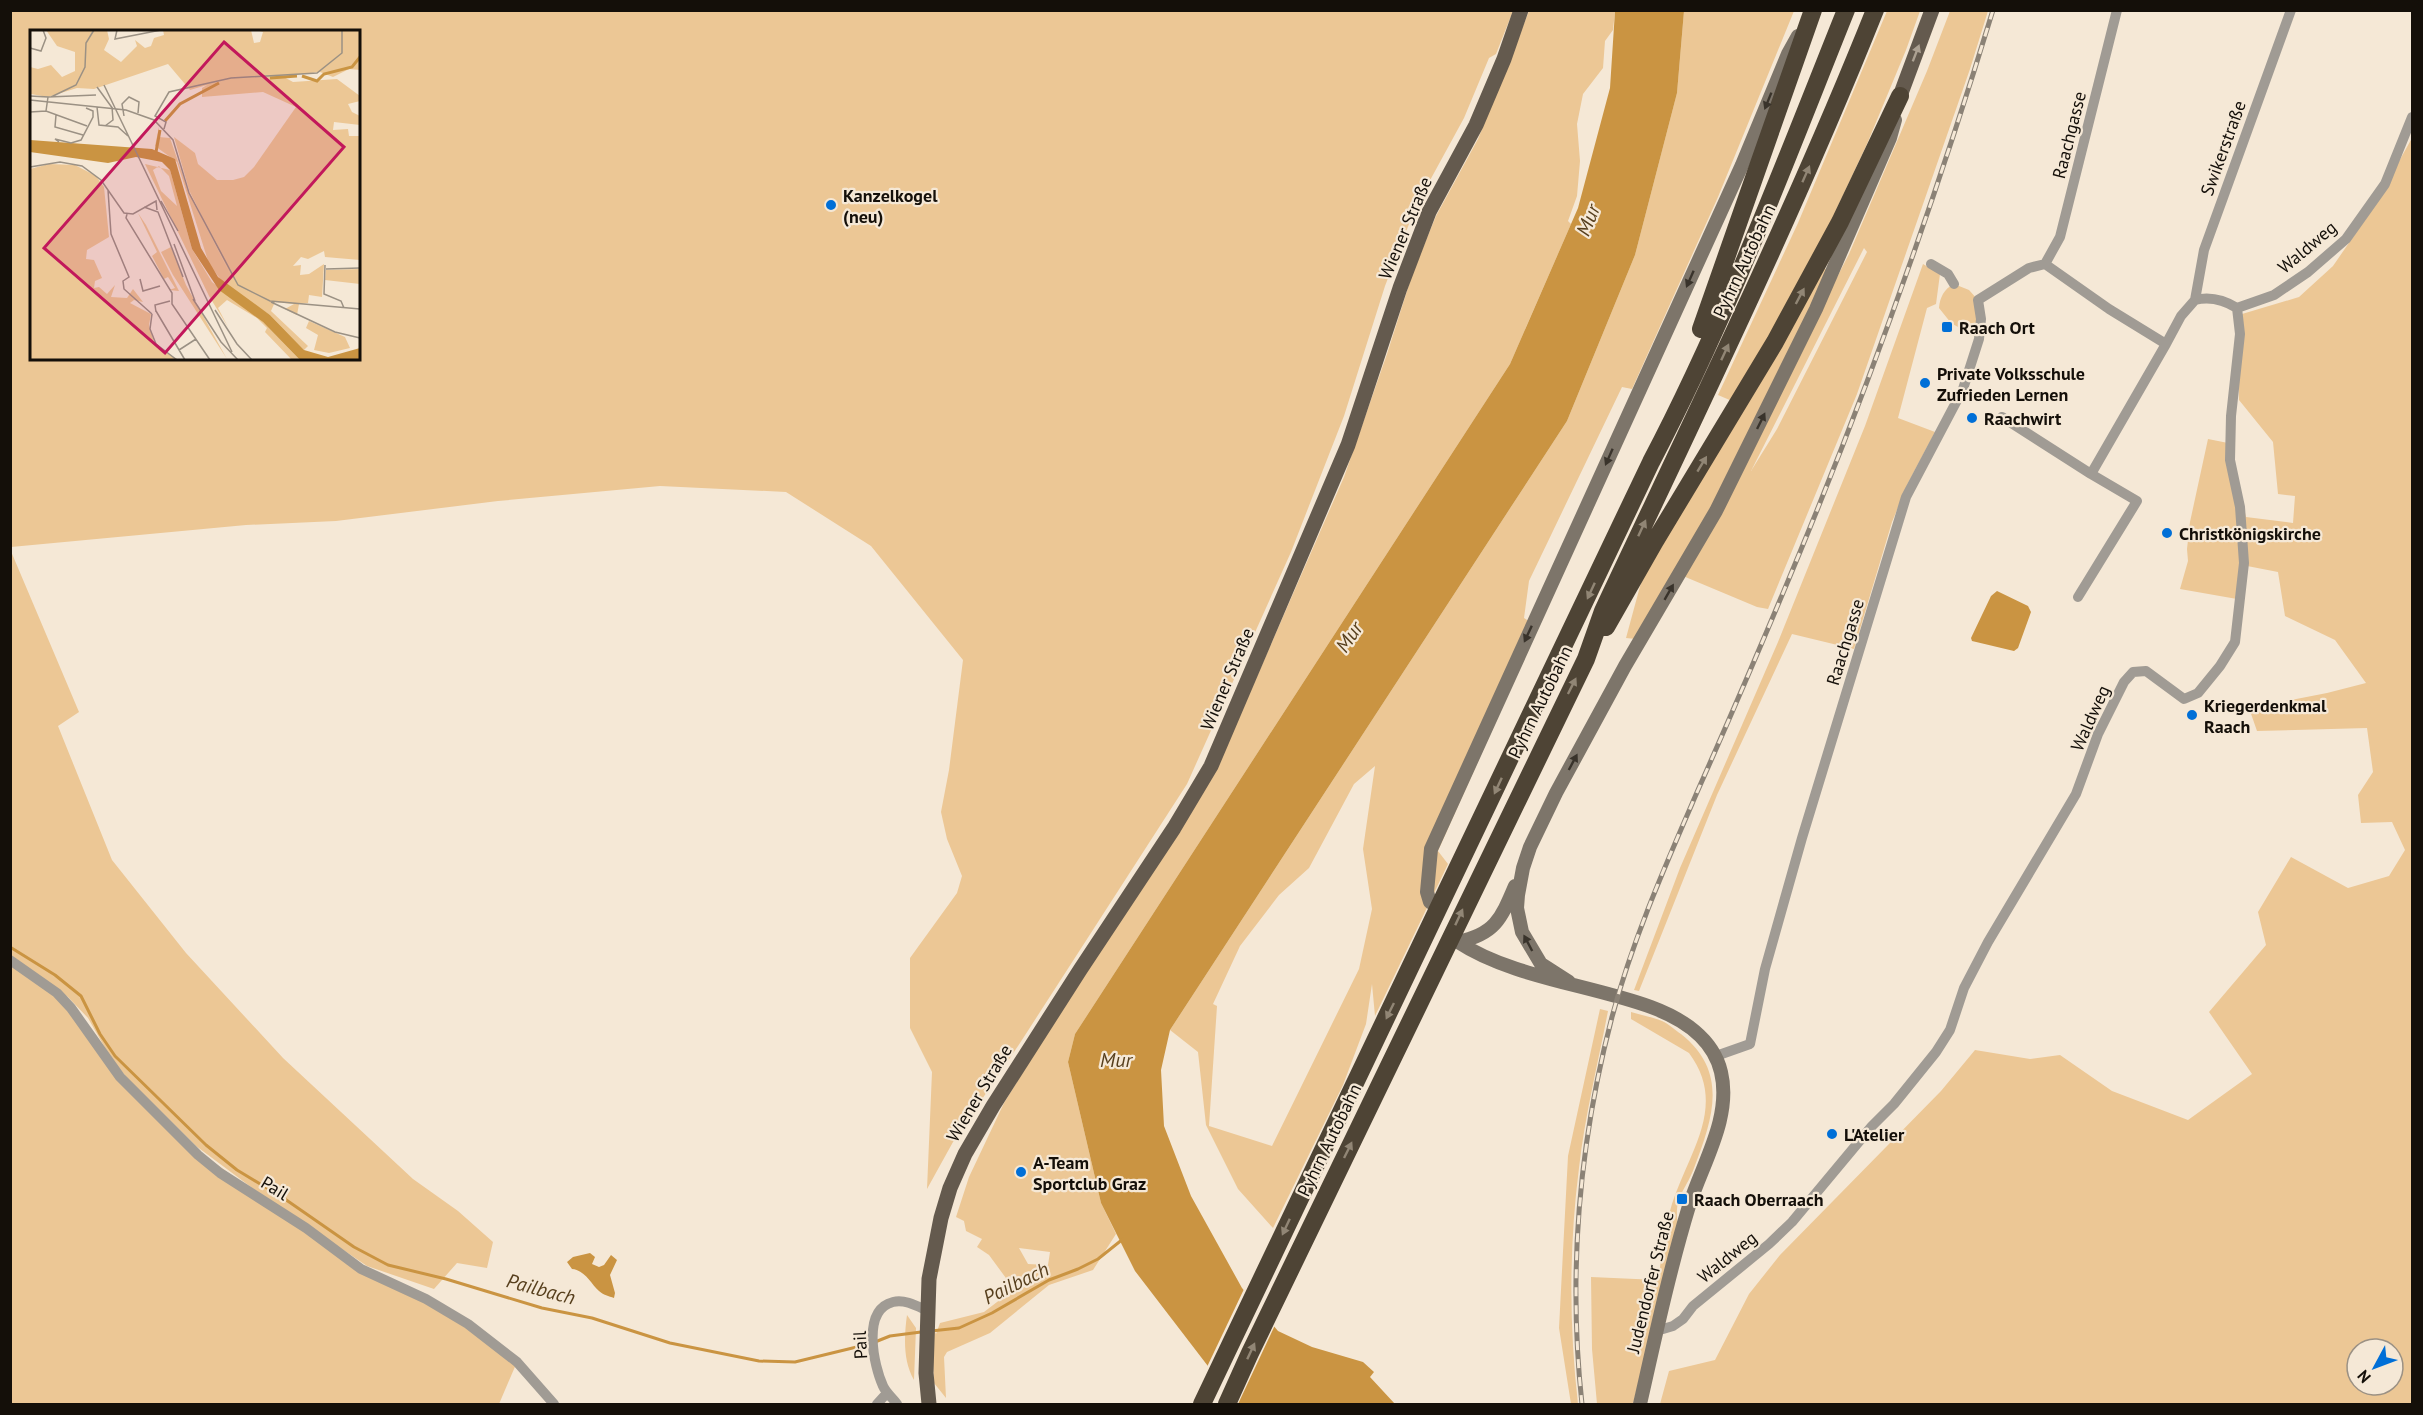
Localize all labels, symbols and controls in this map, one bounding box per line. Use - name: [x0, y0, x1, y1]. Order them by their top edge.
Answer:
- inset map: [30, 30, 360, 360]
- one-way arrow: [1912, 44, 1922, 62]
- street label: Raachgasse: [2047, 89, 2091, 181]
- one-way arrow: [1763, 92, 1773, 110]
- street label: Swikerstraße: [2195, 97, 2251, 199]
- one-way arrow: [1802, 166, 1811, 183]
- street label: Wiener Straße: [1373, 173, 1437, 283]
- place label: Kanzelkogel (neu): [843, 184, 938, 228]
- marker: Kanzelkogel (neu): [824, 198, 838, 212]
- water label: Mur: [1570, 199, 1607, 240]
- street label: Pyhrn Autobahn: [1708, 201, 1780, 321]
- street label: Waldweg: [2273, 216, 2341, 278]
- one-way arrow: [1685, 271, 1695, 289]
- one-way arrow: [1795, 287, 1805, 304]
- place label: Raach Ort: [1959, 316, 2036, 339]
- marker: Raach Ort: [1940, 320, 1954, 334]
- one-way arrow: [1721, 343, 1730, 360]
- place label: Private Volksschule Zufrieden Lernen: [1937, 362, 2085, 406]
- marker: Private Volksschule Zufrieden Lernen: [1918, 376, 1932, 390]
- place label: Raachwirt: [1984, 407, 2062, 430]
- marker: Raachwirt: [1965, 411, 1979, 425]
- one-way arrow: [1756, 412, 1766, 429]
- one-way arrow: [1605, 448, 1614, 465]
- one-way arrow: [1696, 456, 1707, 472]
- one-way arrow: [1637, 519, 1646, 536]
- place label: Christkönigskirche: [2179, 522, 2321, 545]
- marker: Christkönigskirche: [2160, 526, 2174, 540]
- one-way arrow: [1586, 582, 1595, 599]
- one-way arrow: [1663, 584, 1674, 600]
- street label: Raachgasse: [1821, 596, 1869, 688]
- water label: Mur: [1329, 615, 1369, 657]
- street label: Wiener Straße: [1195, 624, 1259, 734]
- one-way arrow: [1524, 626, 1533, 643]
- street label: Pyhrn Autobahn: [1503, 642, 1577, 762]
- one-way arrow: [1568, 677, 1577, 694]
- street label: Waldweg: [2065, 681, 2115, 755]
- place label: Kriegerdenkmal Raach: [2204, 694, 2327, 738]
- marker: Kriegerdenkmal Raach: [2185, 708, 2199, 722]
- one-way arrow: [1568, 753, 1578, 770]
- one-way arrow: [1494, 777, 1503, 794]
- one-way arrow: [1455, 909, 1464, 926]
- one-way arrow: [1523, 935, 1533, 952]
- one-way arrow: [1386, 1002, 1395, 1019]
- street label: Wiener Straße: [941, 1040, 1017, 1146]
- water label: Mur: [1100, 1047, 1133, 1073]
- street label: Pyhrn Autobahn: [1292, 1080, 1366, 1200]
- place label: L'Atelier: [1844, 1123, 1905, 1146]
- marker: L'Atelier: [1825, 1127, 1839, 1141]
- one-way arrow: [1343, 1141, 1353, 1158]
- place label: A-Team Sportclub Graz: [1033, 1151, 1146, 1195]
- marker: A-Team Sportclub Graz: [1014, 1165, 1028, 1179]
- street label: Pail: [257, 1171, 294, 1206]
- place label: Raach Oberraach: [1694, 1188, 1824, 1211]
- marker: Raach Oberraach: [1675, 1192, 1689, 1206]
- street label: Judendorfer Straße: [1621, 1209, 1679, 1356]
- one-way arrow: [1281, 1219, 1290, 1236]
- street label: Waldweg: [1693, 1226, 1761, 1288]
- water label: Pailbach: [979, 1256, 1053, 1310]
- water label: Pailbach: [504, 1267, 578, 1311]
- street label: Pail: [848, 1329, 872, 1360]
- north arrow: [2345, 1337, 2405, 1397]
- one-way arrow: [1246, 1342, 1255, 1359]
- text: N: [2353, 1366, 2375, 1387]

